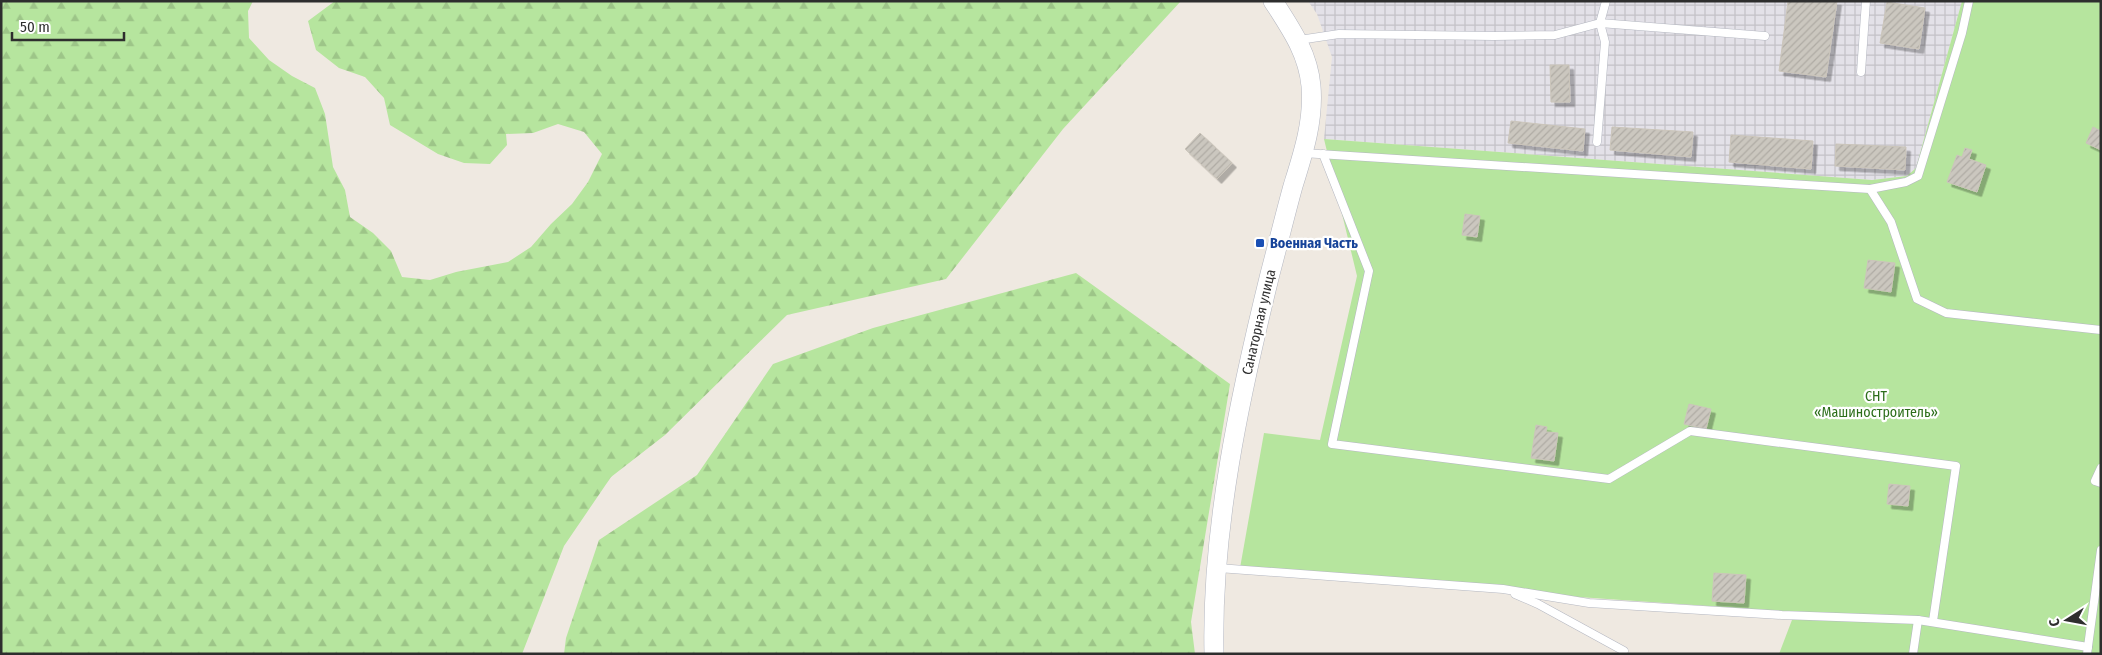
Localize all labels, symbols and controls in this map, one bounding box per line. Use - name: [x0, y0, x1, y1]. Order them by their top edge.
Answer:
- scale bar: [12, 10, 125, 42]
- text: 50 m: [20, 18, 50, 36]
- place label: Военная Часть: [1270, 235, 1358, 252]
- marker: Военная Часть: [1254, 237, 1266, 249]
- street label: Санаторная улица: [1239, 268, 1279, 376]
- park label: СНТ «Машиностроитель»: [1814, 388, 1938, 421]
- north arrow: [2042, 595, 2092, 645]
- text: С: [2046, 617, 2064, 628]

